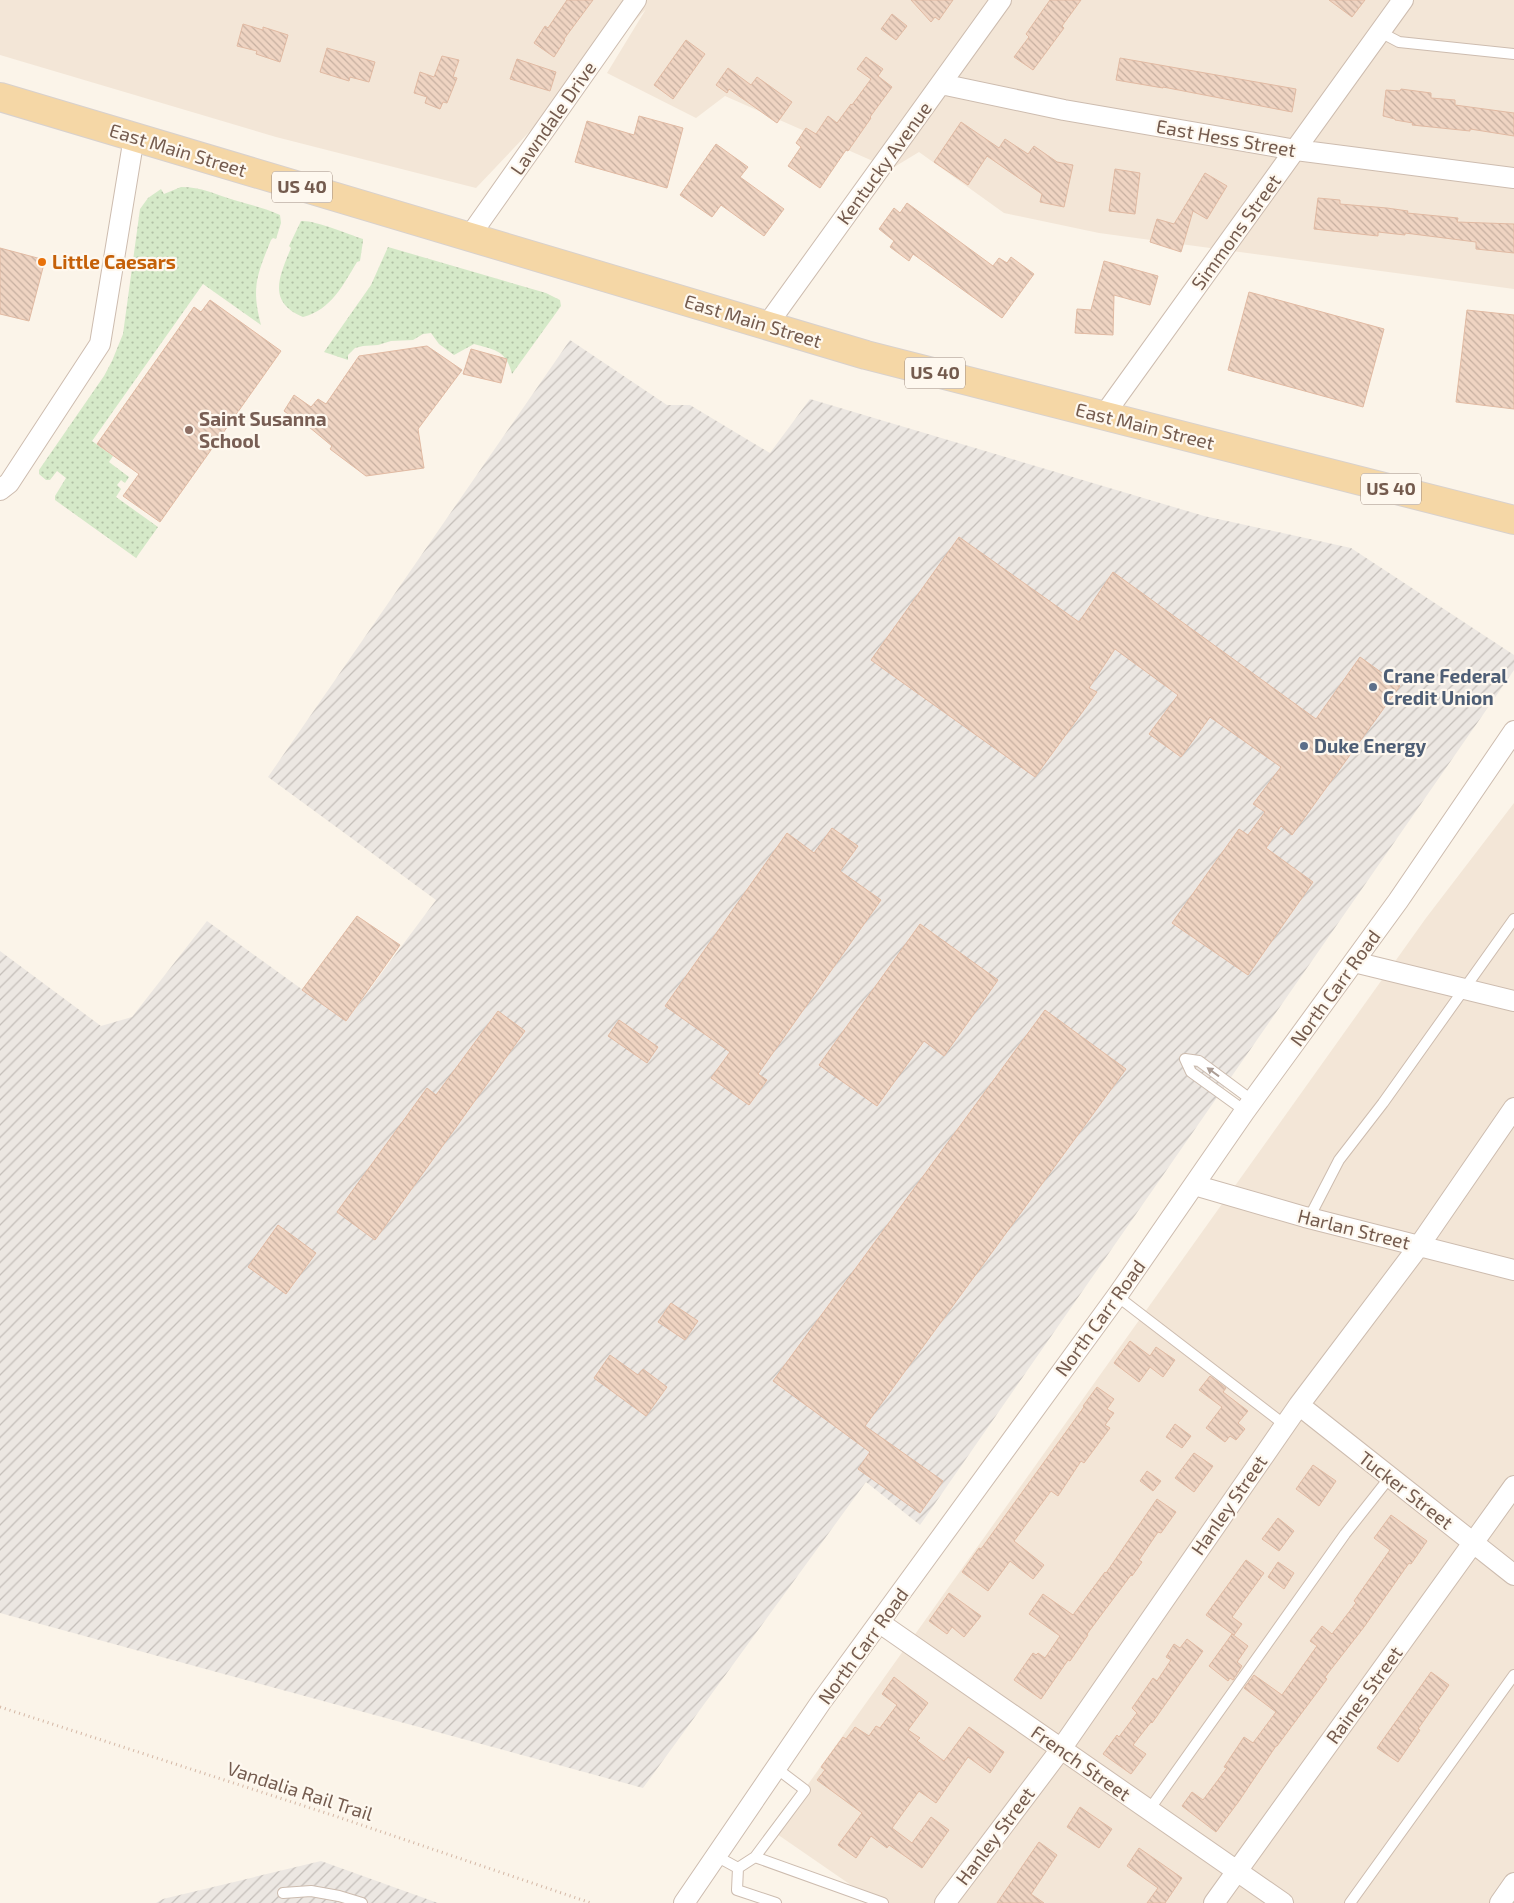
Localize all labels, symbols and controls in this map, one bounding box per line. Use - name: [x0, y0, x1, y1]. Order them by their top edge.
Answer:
- street label: Lawndale Drive: [505, 56, 600, 179]
- street label: Kentucky Avenue: [831, 97, 936, 229]
- street label: East Hess Street: [1154, 114, 1298, 161]
- street label: East Main Street: [107, 118, 249, 181]
- street label: Simmons Street: [1186, 169, 1285, 294]
- road number: US 40: [272, 172, 332, 202]
- place label: Little Caesars: [52, 250, 176, 273]
- marker: Little Caesars: [36, 256, 48, 268]
- street label: East Main Street: [682, 289, 824, 352]
- road number: US 40: [905, 358, 965, 388]
- street label: East Main Street: [1073, 397, 1217, 454]
- place label: Saint Susanna School: [199, 407, 327, 452]
- marker: Saint Susanna School: [183, 424, 195, 436]
- road number: US 40: [1361, 474, 1421, 504]
- place label: Crane Federal Credit Union: [1383, 664, 1508, 709]
- marker: Crane Federal Credit Union: [1367, 681, 1379, 693]
- place label: Duke Energy: [1314, 734, 1427, 758]
- marker: Duke Energy: [1298, 740, 1310, 752]
- street label: North Carr Road: [1285, 925, 1385, 1050]
- one-way arrow: [1206, 1067, 1220, 1077]
- street label: Harlan Street: [1296, 1203, 1413, 1254]
- street label: North Carr Road: [1050, 1255, 1150, 1380]
- street label: Tucker Street: [1355, 1446, 1458, 1534]
- street label: Hanley Street: [1186, 1450, 1271, 1559]
- street label: North Carr Road: [813, 1583, 913, 1708]
- street label: Raines Street: [1321, 1641, 1407, 1748]
- street label: French Street: [1027, 1720, 1135, 1805]
- street label: Vandalia Rail Trail: [224, 1756, 377, 1825]
- street label: Hanley Street: [950, 1782, 1039, 1889]

